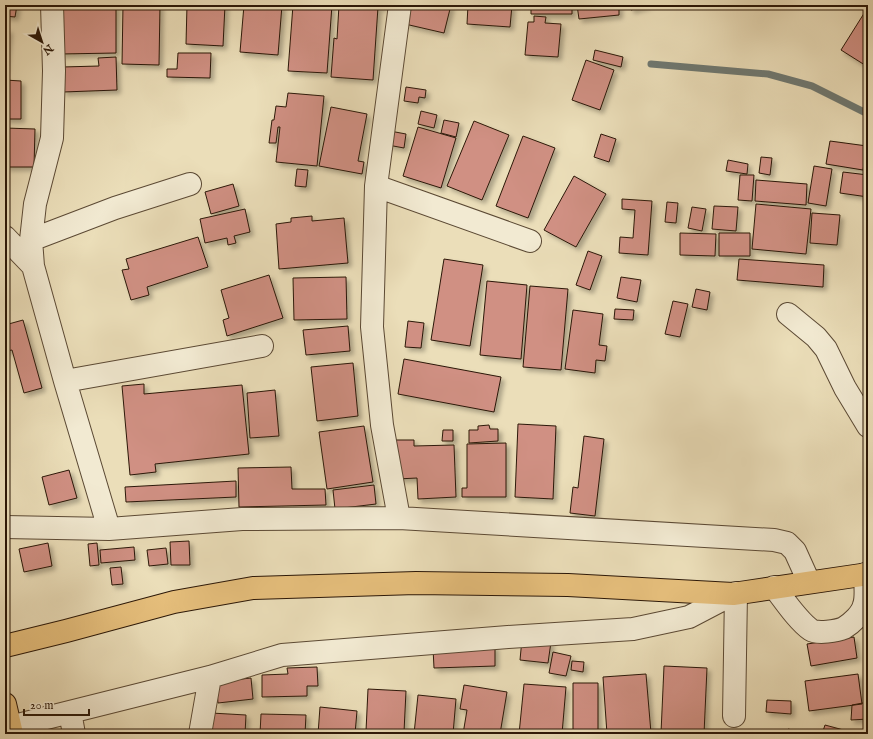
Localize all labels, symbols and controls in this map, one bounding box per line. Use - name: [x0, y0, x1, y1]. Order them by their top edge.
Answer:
- north arrow: [22, 22, 62, 62]
- text: N: [39, 40, 57, 58]
- scale bar: [24, 691, 89, 717]
- text: 20 m: [30, 698, 53, 713]

